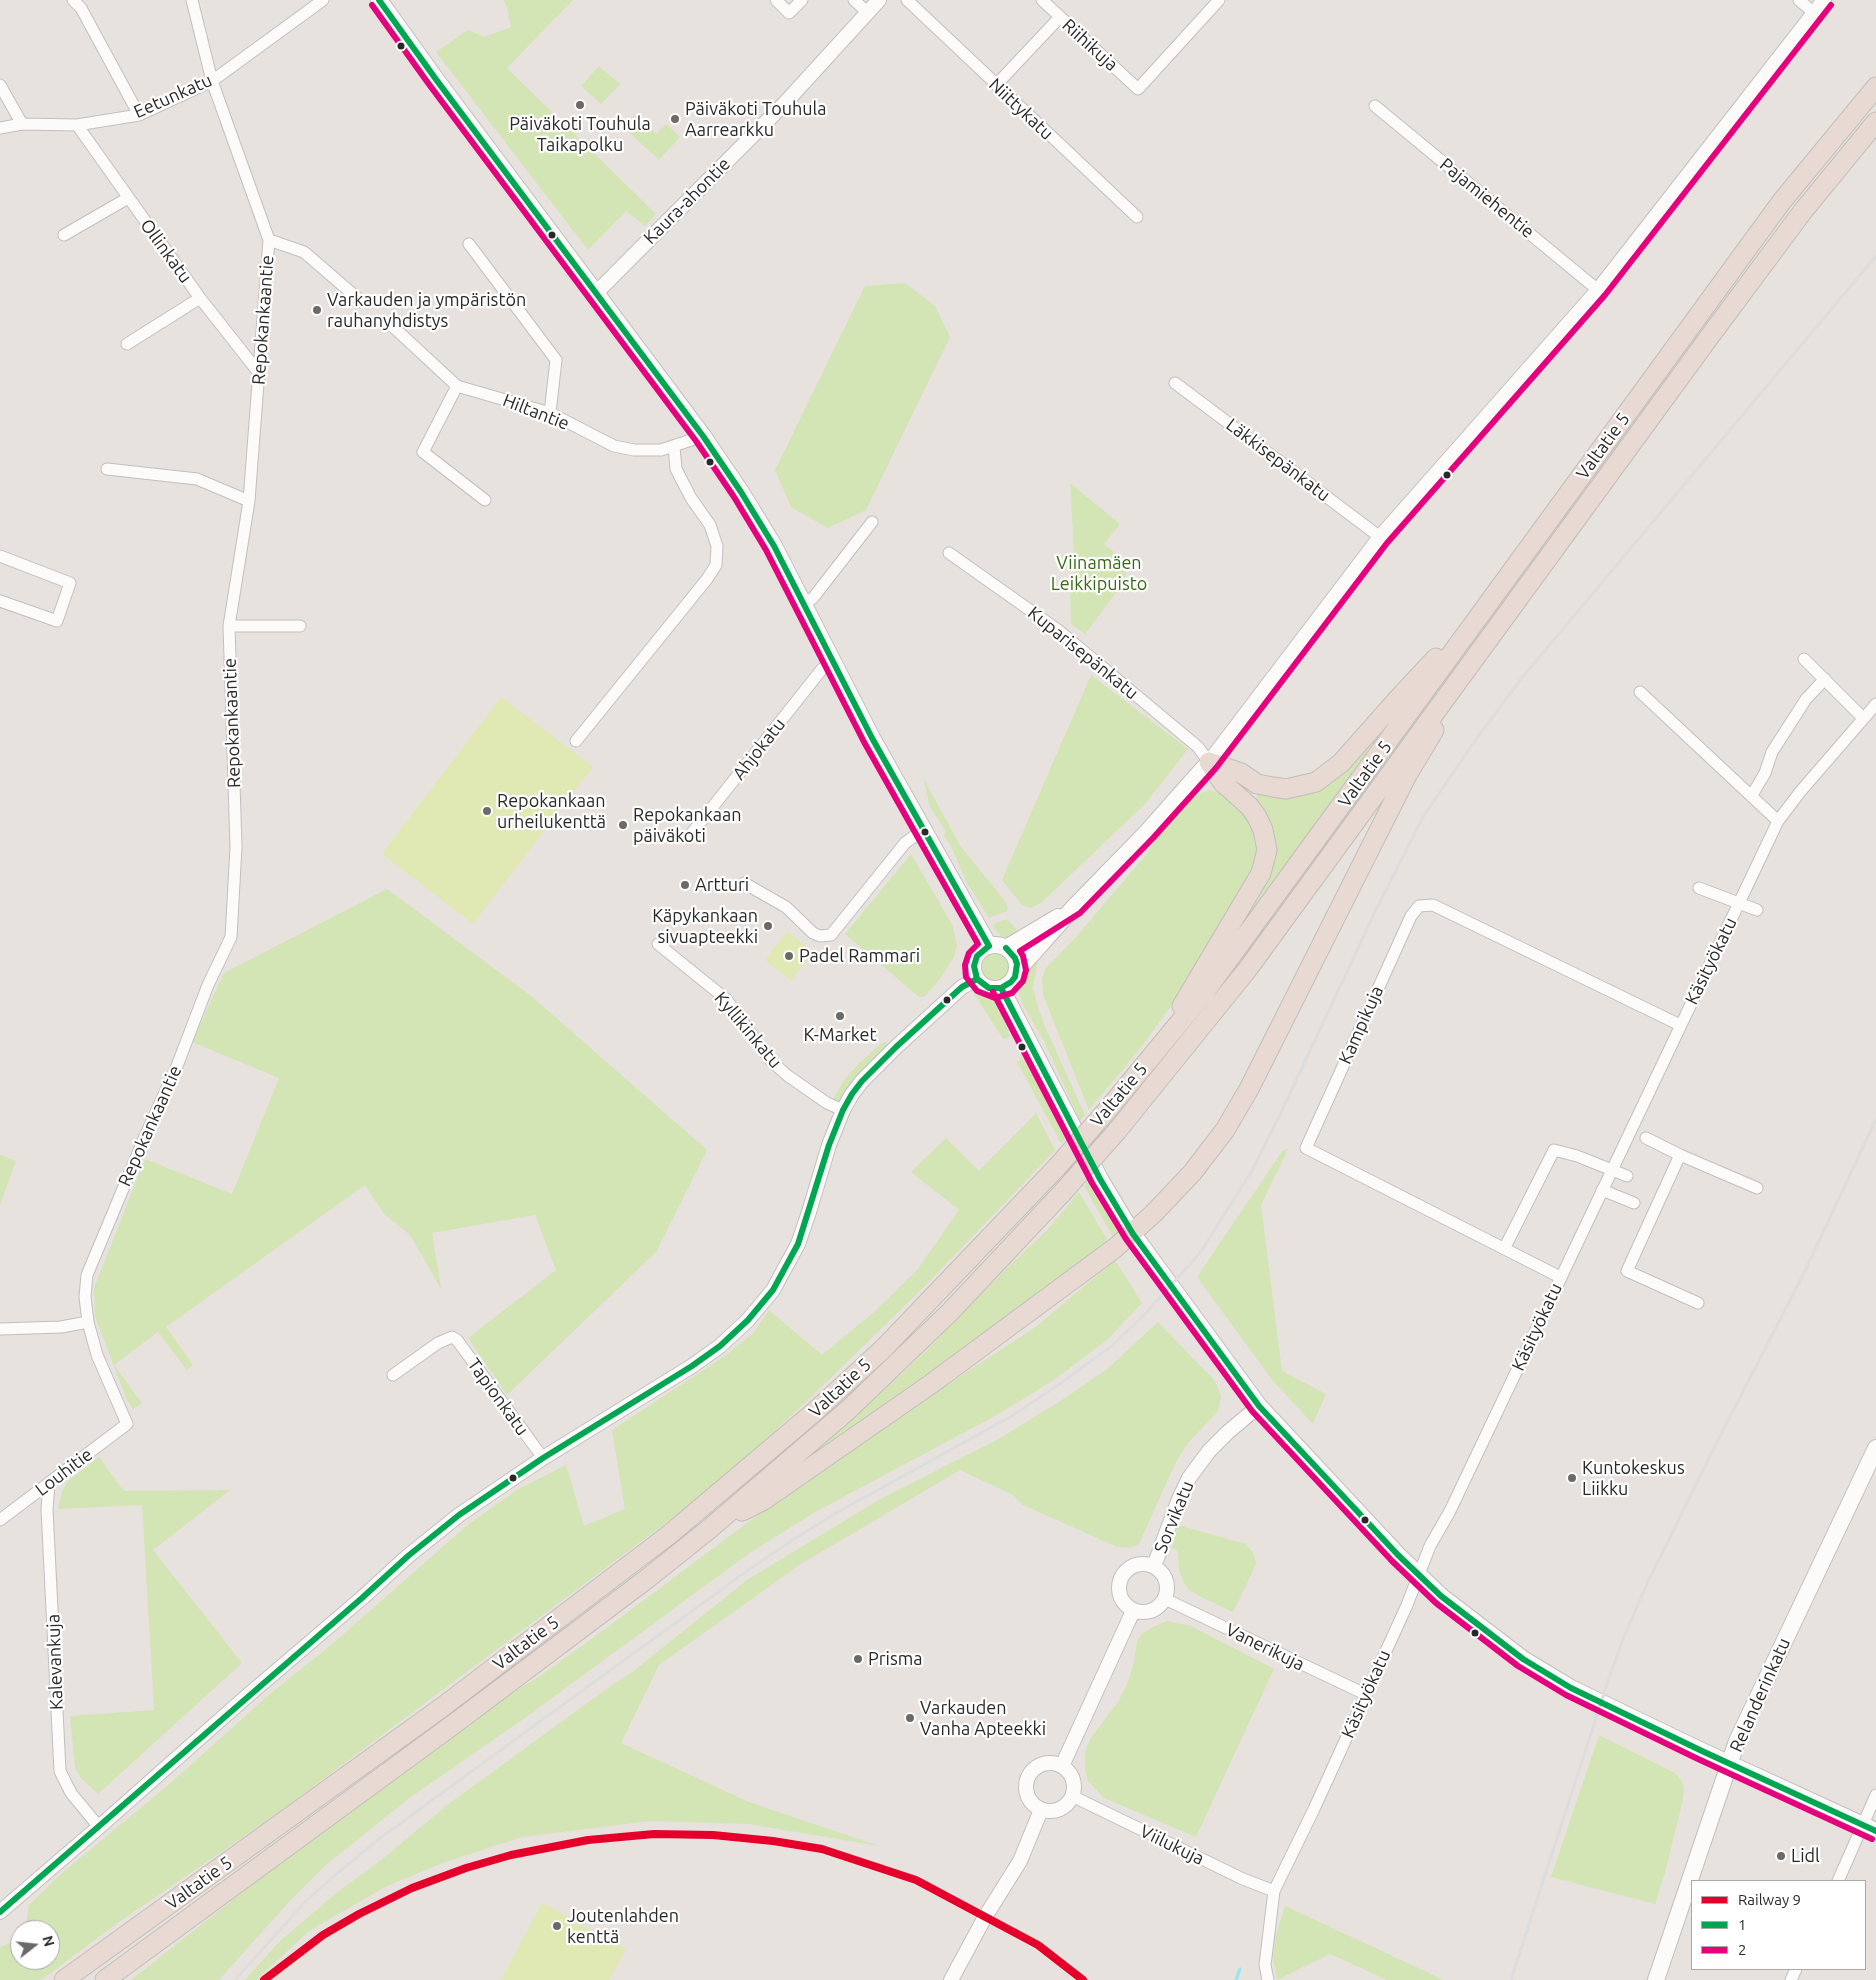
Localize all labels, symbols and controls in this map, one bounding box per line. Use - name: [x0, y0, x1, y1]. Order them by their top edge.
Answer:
- street label: Riihikuja: [1058, 14, 1122, 76]
- unlabelled marker: [396, 41, 406, 51]
- street label: Eetunkatu: [131, 69, 215, 123]
- street label: Niittykatu: [984, 74, 1058, 144]
- place label: Päiväkoti Touhula Aarrearkku: [685, 98, 827, 140]
- marker: Päiväkoti Touhula Taikapolku: [574, 99, 586, 111]
- place label: Päiväkoti Touhula Taikapolku: [509, 113, 651, 156]
- marker: Päiväkoti Touhula Aarrearkku: [669, 113, 681, 125]
- street label: Kaura-ahontie: [639, 153, 735, 249]
- street label: Pajamiehentie: [1435, 153, 1539, 243]
- street label: Ollinkatu: [136, 215, 196, 287]
- unlabelled marker: [547, 230, 557, 240]
- street label: Repokankaantie: [248, 254, 278, 386]
- place label: Varkauden ja ympäristön rauhanyhdistys: [327, 289, 526, 332]
- marker: Varkauden ja ympäristön rauhanyhdistys: [311, 304, 323, 316]
- street label: Hiltantie: [500, 389, 572, 435]
- street label: Valtatie 5: [1572, 408, 1634, 484]
- street label: Läkkisepänkatu: [1222, 414, 1334, 506]
- unlabelled marker: [705, 457, 715, 467]
- unlabelled marker: [1442, 470, 1452, 480]
- park label: Viinamäen Leikkipuisto: [1051, 552, 1147, 594]
- street label: Kuparisepänkatu: [1024, 602, 1142, 704]
- street label: Repokankaantie: [219, 658, 245, 788]
- street label: Ahjokatu: [728, 714, 790, 784]
- street label: Valtatie 5: [1334, 736, 1396, 812]
- place label: Repokankaan urheilukenttä: [497, 790, 606, 832]
- place label: Repokankaan päiväkoti: [633, 804, 742, 846]
- marker: Repokankaan urheilukenttä: [481, 805, 493, 817]
- marker: Repokankaan päiväkoti: [617, 819, 629, 831]
- unlabelled marker: [920, 827, 930, 837]
- place label: Artturi: [695, 874, 749, 896]
- marker: Artturi: [679, 879, 691, 891]
- place label: Käpykankaan sivuapteekki: [652, 905, 758, 948]
- street label: Käsityökatu: [1681, 914, 1741, 1008]
- marker: Käpykankaan sivuapteekki: [762, 920, 774, 932]
- place label: Padel Rammari: [799, 945, 920, 967]
- marker: Padel Rammari: [783, 950, 795, 962]
- street label: Kampikuja: [1334, 982, 1388, 1068]
- street label: Kyllikinkatu: [710, 988, 786, 1072]
- unlabelled marker: [942, 995, 952, 1005]
- marker: K-Market: [834, 1010, 846, 1022]
- place label: K-Market: [804, 1024, 876, 1046]
- unlabelled marker: [1017, 1042, 1027, 1052]
- street label: Valtatie 5: [1086, 1059, 1152, 1131]
- street label: Repokankaantie: [114, 1062, 186, 1190]
- street label: Käsityökatu: [1507, 1280, 1567, 1374]
- street label: Tapionkatu: [463, 1354, 533, 1440]
- street label: Valtatie 5: [804, 1354, 876, 1422]
- street label: Louhitie: [31, 1444, 97, 1500]
- place label: Kuntokeskus Liikku: [1582, 1457, 1685, 1500]
- marker: Kuntokeskus Liikku: [1566, 1472, 1578, 1484]
- unlabelled marker: [508, 1473, 518, 1483]
- street label: Sorvikatu: [1150, 1478, 1198, 1556]
- unlabelled marker: [1360, 1515, 1370, 1525]
- street label: Valtatie 5: [489, 1611, 563, 1675]
- street label: Kalevankuja: [43, 1614, 67, 1710]
- street label: Vanerikuja: [1222, 1619, 1308, 1675]
- unlabelled marker: [1470, 1628, 1480, 1638]
- street label: Relanderinkatu: [1725, 1634, 1795, 1756]
- street label: Käsityökatu: [1337, 1647, 1395, 1741]
- place label: Prisma: [868, 1648, 923, 1670]
- marker: Prisma: [852, 1653, 864, 1665]
- place label: Varkauden Vanha Apteekki: [920, 1697, 1046, 1740]
- marker: Varkauden Vanha Apteekki: [904, 1712, 916, 1724]
- street label: Viilukuja: [1136, 1820, 1208, 1870]
- place label: Lidl: [1791, 1845, 1820, 1867]
- marker: Lidl: [1775, 1850, 1787, 1862]
- street label: Valtatie 5: [161, 1852, 237, 1914]
- legend: [1691, 1880, 1866, 1970]
- text: Railway 9: [1738, 1891, 1801, 1908]
- place label: Joutenlahden kenttä: [567, 1905, 679, 1948]
- text: 1: [1738, 1916, 1746, 1933]
- north arrow: [10, 1920, 60, 1970]
- marker: Joutenlahden kenttä: [551, 1920, 563, 1932]
- text: N: [39, 1934, 58, 1948]
- text: 2: [1738, 1941, 1746, 1958]

